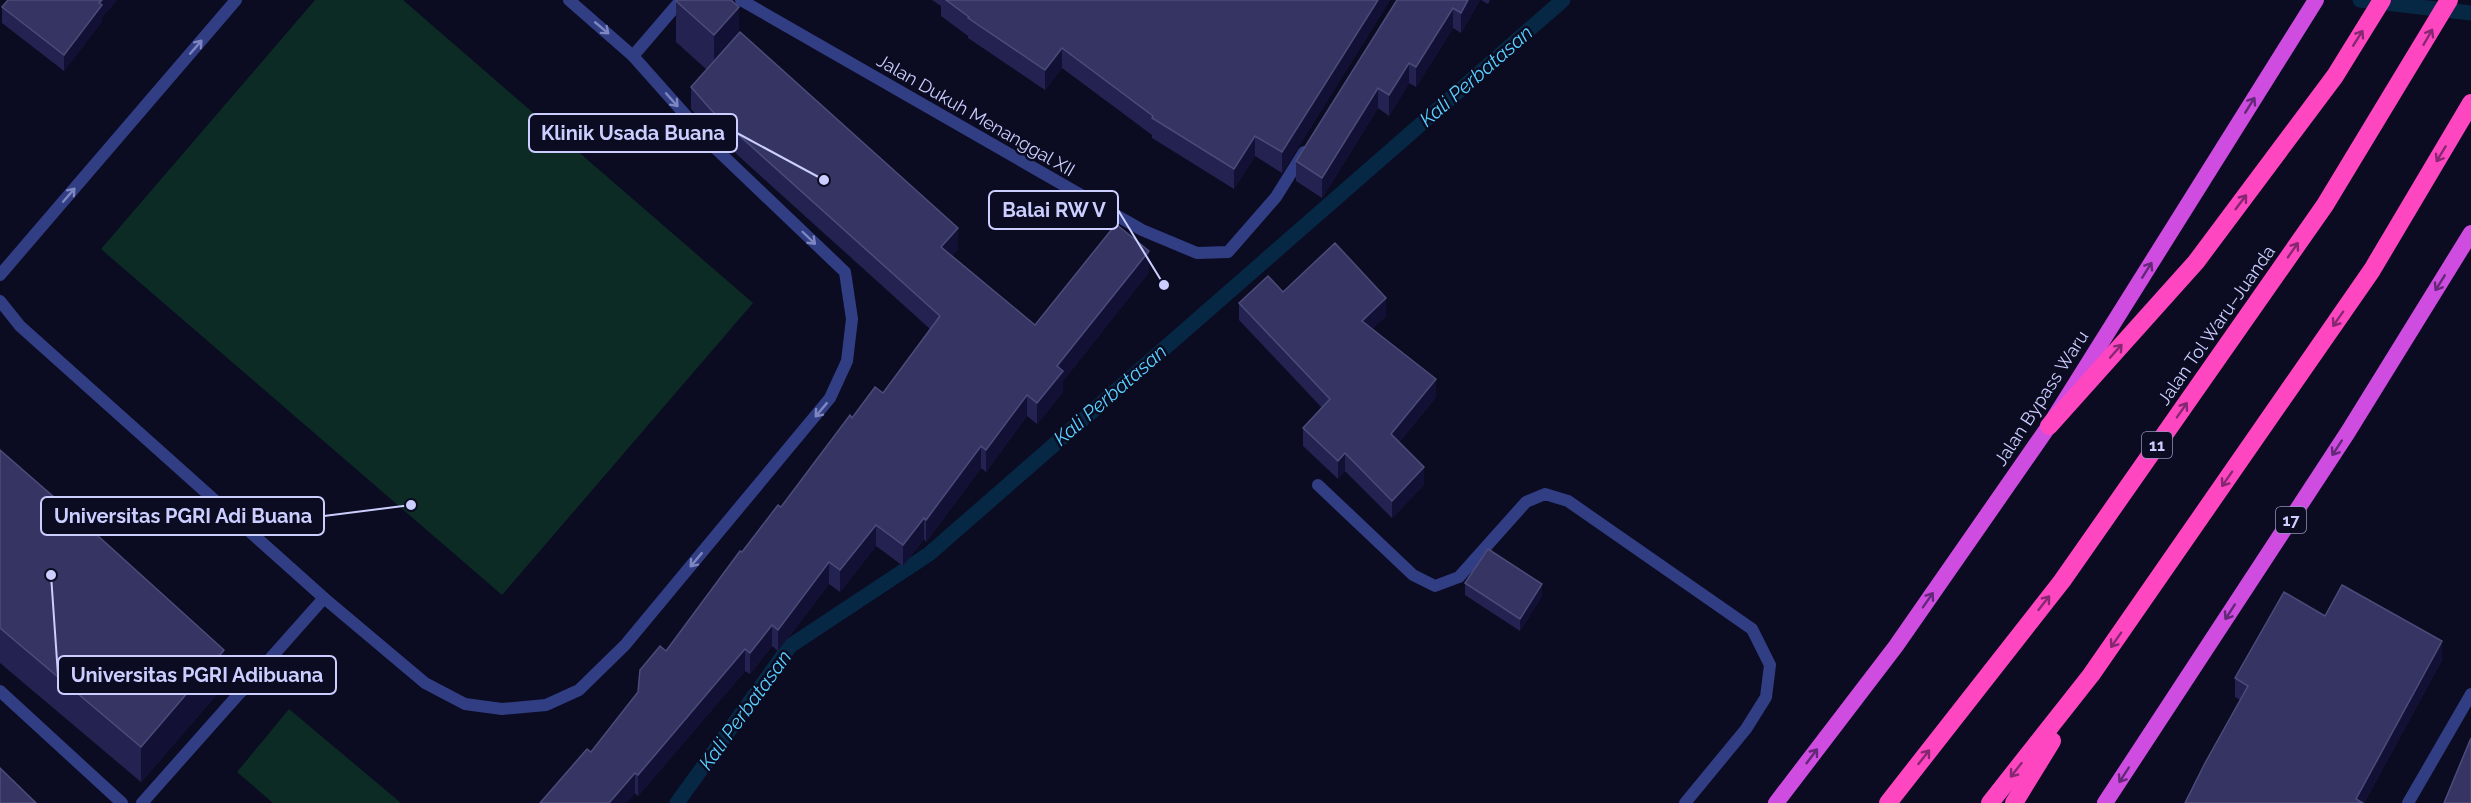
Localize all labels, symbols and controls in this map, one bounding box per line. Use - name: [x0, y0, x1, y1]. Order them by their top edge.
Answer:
- water label: Kali Perbatasan: [1415, 20, 1537, 132]
- one-way arrow: [594, 21, 610, 34]
- one-way arrow: [2422, 29, 2434, 46]
- one-way arrow: [2353, 30, 2365, 47]
- one-way arrow: [189, 40, 203, 55]
- street label: Jalan Dukuh Menanggal XII: [873, 50, 1079, 180]
- one-way arrow: [665, 92, 679, 107]
- one-way arrow: [2245, 97, 2257, 114]
- callout: Klinik Usada Buana: [529, 114, 737, 152]
- text: Klinik Usada Buana: [541, 121, 725, 145]
- one-way arrow: [2435, 145, 2447, 162]
- one-way arrow: [62, 188, 76, 203]
- callout: Balai RW V: [989, 191, 1118, 229]
- one-way arrow: [2234, 194, 2247, 210]
- text: Balai RW V: [1002, 198, 1106, 222]
- one-way arrow: [802, 231, 817, 245]
- street label: Jalan Tol Waru–Juanda: [2153, 241, 2279, 409]
- one-way arrow: [2287, 243, 2299, 259]
- one-way arrow: [2141, 262, 2153, 279]
- one-way arrow: [2434, 274, 2446, 291]
- one-way arrow: [2332, 310, 2344, 327]
- street label: Jalan Bypass Waru: [1990, 327, 2092, 469]
- water label: Kali Perbatasan: [1049, 339, 1171, 451]
- one-way arrow: [2109, 344, 2123, 359]
- one-way arrow: [814, 402, 828, 417]
- one-way arrow: [2176, 403, 2188, 419]
- road number: 11: [2142, 432, 2172, 458]
- one-way arrow: [2331, 440, 2344, 457]
- one-way arrow: [2221, 471, 2233, 487]
- callout: Universitas PGRI Adi Buana: [41, 497, 324, 535]
- text: Universitas PGRI Adi Buana: [54, 504, 312, 528]
- road number: 17: [2276, 507, 2306, 533]
- one-way arrow: [689, 552, 703, 567]
- one-way arrow: [1922, 592, 1934, 608]
- one-way arrow: [2038, 596, 2051, 612]
- one-way arrow: [2224, 603, 2237, 620]
- one-way arrow: [2110, 631, 2122, 647]
- water label: Kali Perbatasan: [694, 645, 796, 775]
- callout: Universitas PGRI Adibuana: [58, 656, 336, 694]
- text: Universitas PGRI Adibuana: [71, 663, 323, 687]
- one-way arrow: [1805, 749, 1818, 765]
- one-way arrow: [1918, 749, 1931, 765]
- one-way arrow: [2010, 762, 2023, 778]
- one-way arrow: [2117, 766, 2129, 783]

